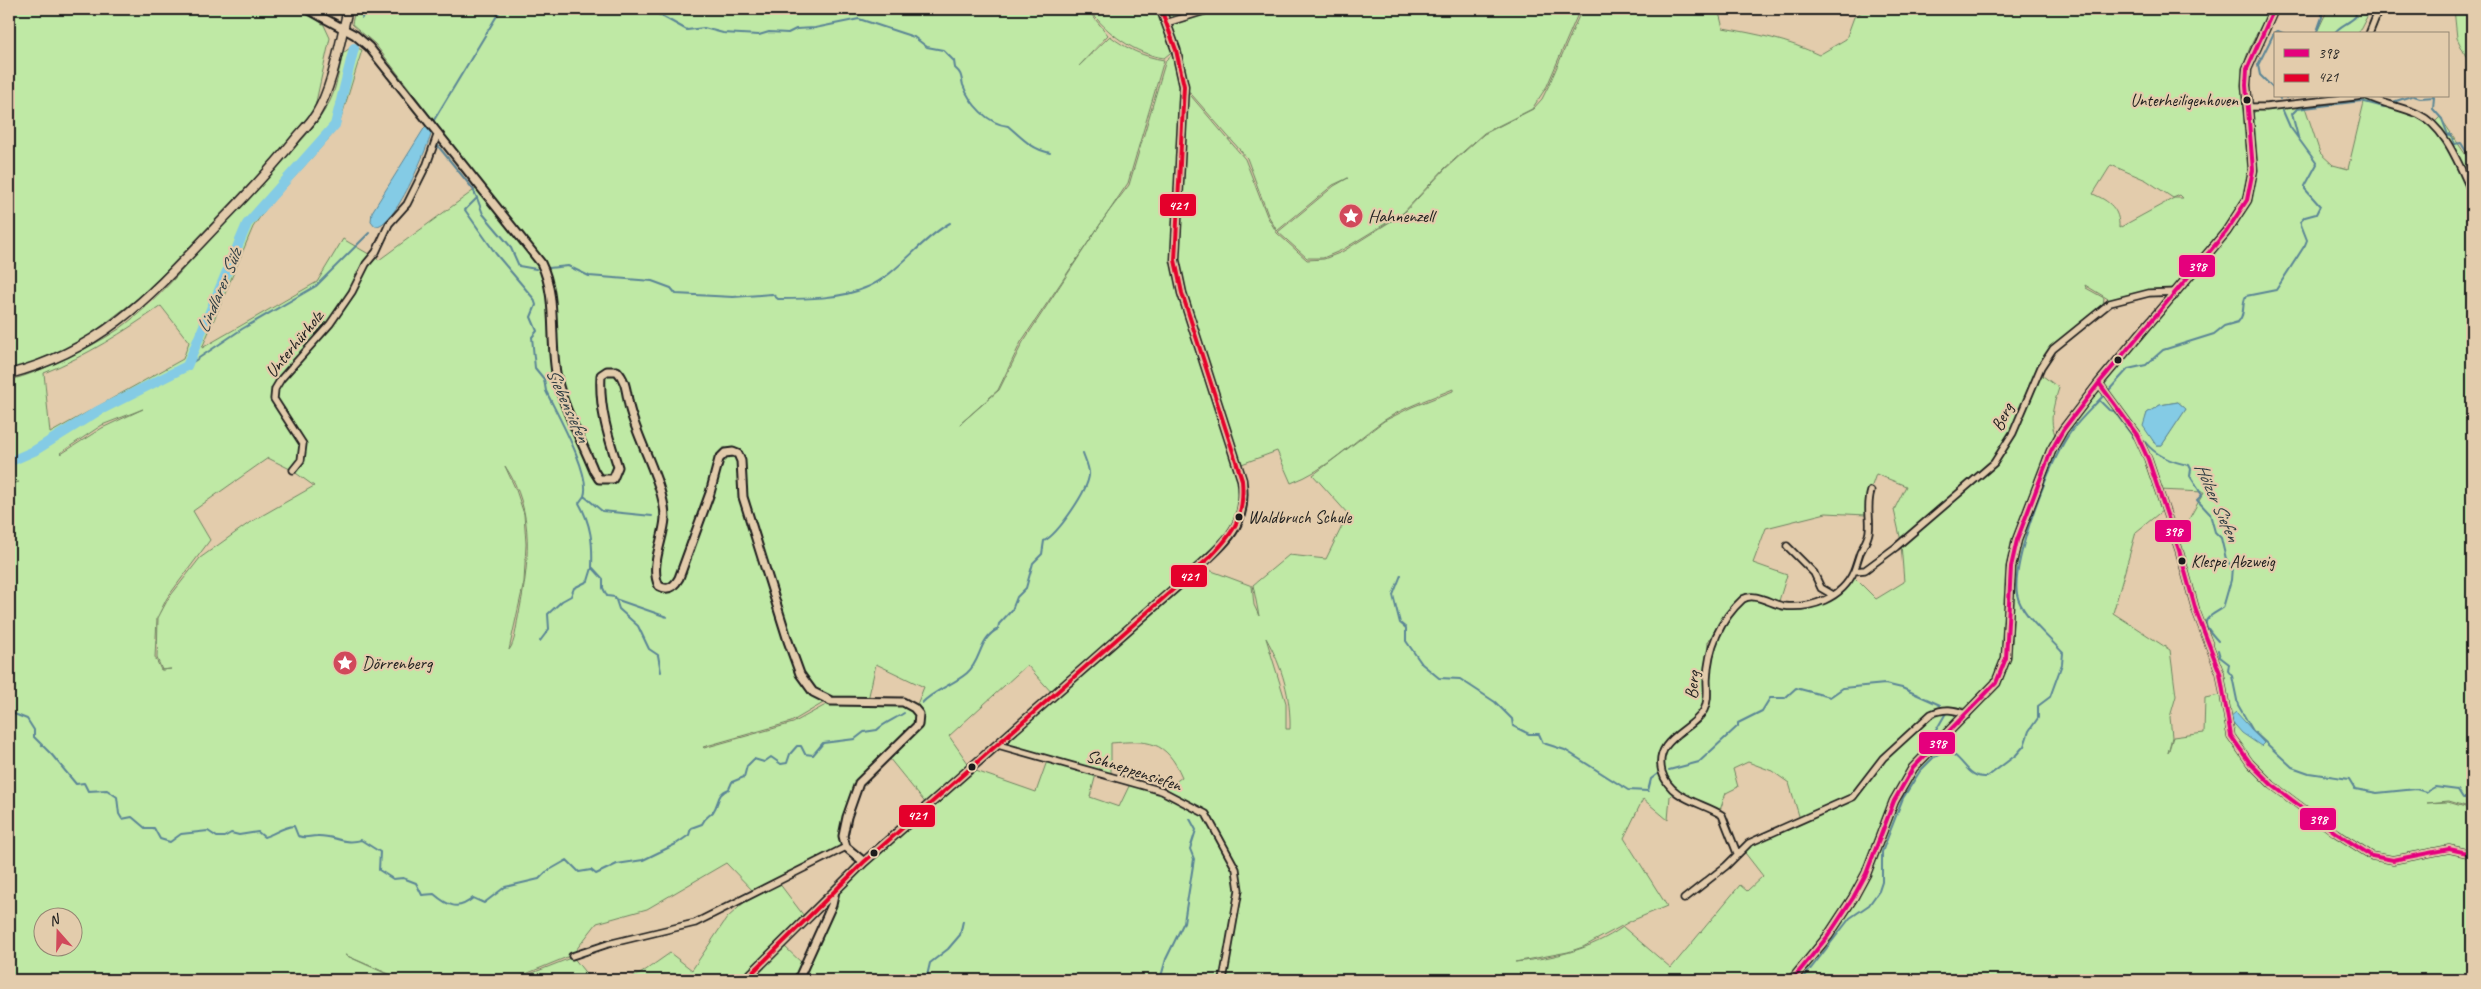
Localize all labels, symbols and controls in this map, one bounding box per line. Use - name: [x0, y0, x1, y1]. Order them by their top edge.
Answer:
- legend: [2274, 32, 2448, 98]
- text: 398: [2318, 44, 2340, 63]
- text: 421: [2318, 68, 2340, 87]
- place label: Unterheiligenhoven: [2131, 90, 2239, 111]
- marker: Unterheiligenhoven: [2242, 95, 2252, 105]
- line badge: 421: [1159, 193, 1197, 217]
- text: 421: [1169, 197, 1189, 214]
- place icon: Hahnenzell: [1338, 203, 1364, 229]
- place label: Hahnenzell: [1368, 205, 1437, 227]
- water label: Lindlarer Sülz: [191, 243, 249, 336]
- line badge: 398: [2178, 254, 2216, 278]
- text: 398: [2188, 258, 2208, 275]
- street label: Unterhürholz: [260, 304, 329, 382]
- unlabelled marker: [2113, 355, 2123, 365]
- water label: Siebensiefen: [540, 364, 596, 447]
- street label: Berg: [1986, 398, 2019, 434]
- water label: Hölzer Siefen: [2189, 459, 2246, 546]
- place label: Waldbruch Schule: [1248, 507, 1353, 528]
- marker: Waldbruch Schule: [1234, 512, 1244, 522]
- line badge: 398: [2154, 519, 2192, 543]
- text: 398: [2164, 523, 2184, 540]
- place label: Klespe Abzweig: [2191, 551, 2276, 572]
- marker: Klespe Abzweig: [2177, 556, 2187, 566]
- line badge: 421: [1170, 564, 1208, 588]
- text: 421: [1180, 568, 1200, 585]
- place icon: Dörrenberg: [332, 650, 358, 676]
- place label: Dörrenberg: [362, 652, 434, 674]
- street label: Berg: [1680, 668, 1704, 700]
- line badge: 398: [1918, 731, 1956, 755]
- text: 398: [1928, 735, 1948, 752]
- street label: Schneppensiefen: [1084, 744, 1185, 796]
- unlabelled marker: [967, 762, 977, 772]
- line badge: 421: [898, 804, 936, 828]
- text: 421: [908, 807, 928, 824]
- line badge: 398: [2299, 807, 2337, 831]
- text: 398: [2309, 811, 2329, 828]
- unlabelled marker: [869, 848, 879, 858]
- north arrow: [32, 906, 82, 956]
- text: N: [47, 910, 63, 930]

